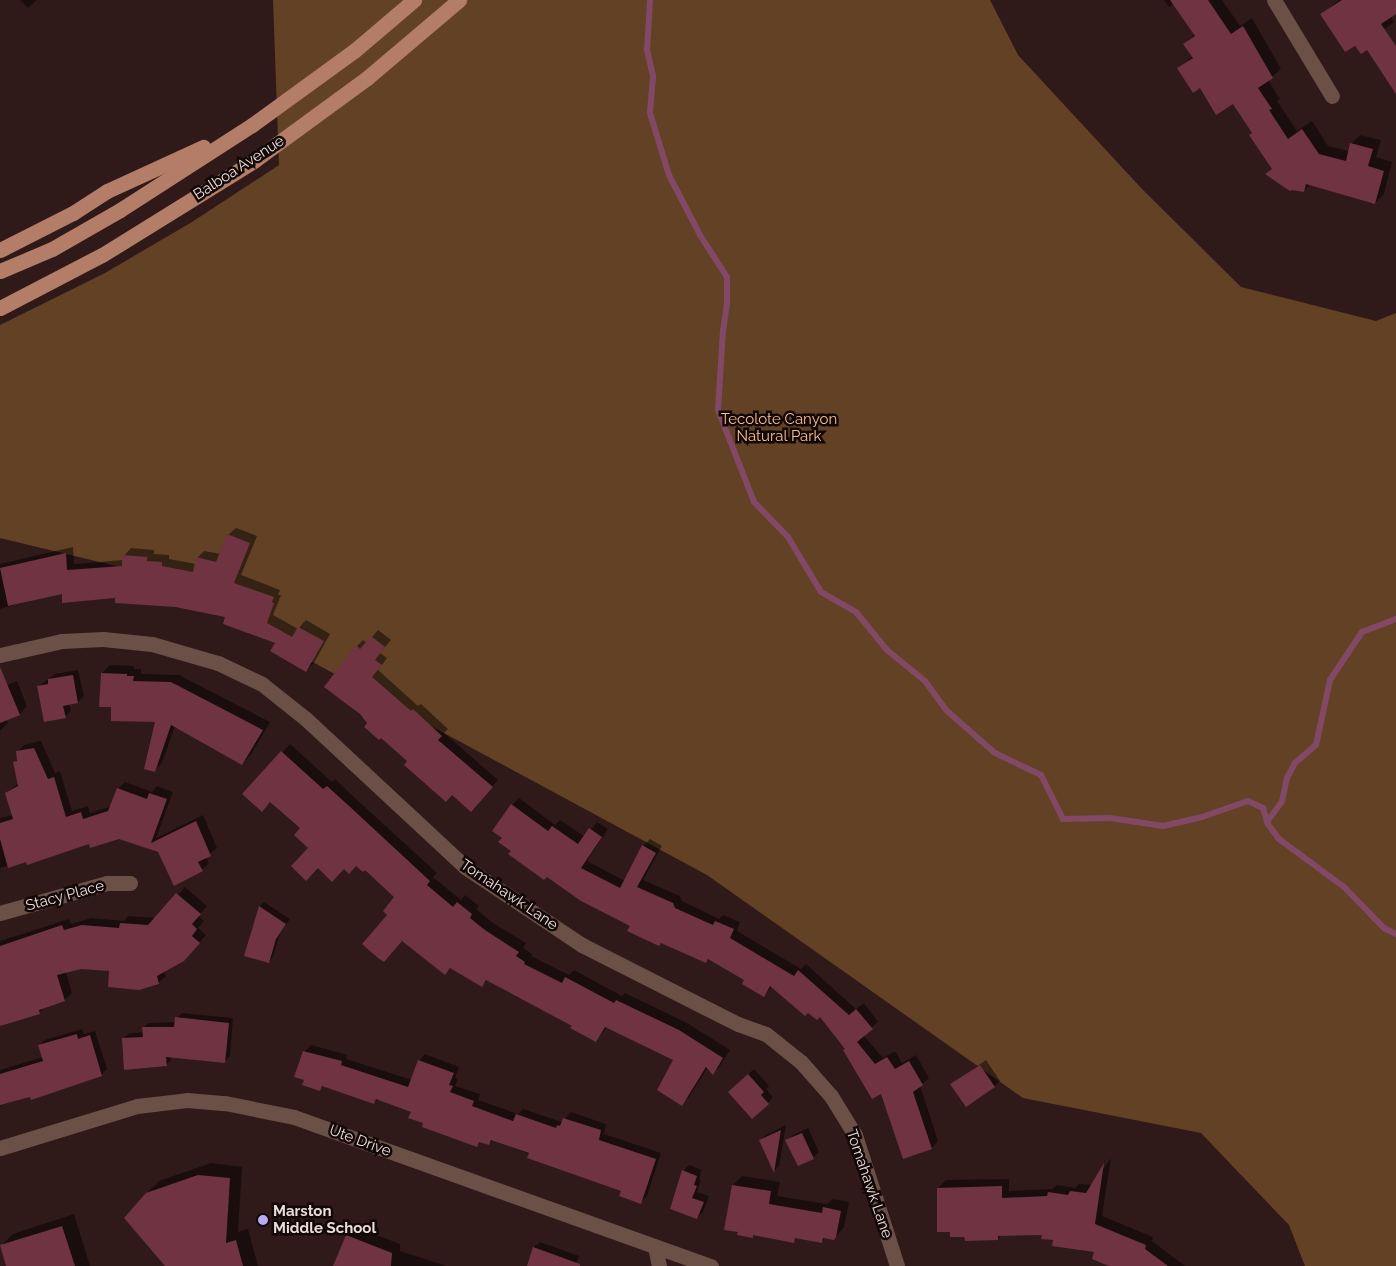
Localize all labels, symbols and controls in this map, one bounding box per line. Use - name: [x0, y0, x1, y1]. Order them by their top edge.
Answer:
- street label: Balboa Avenue: [190, 132, 288, 204]
- park label: Tecolote Canyon Natural Park: [721, 410, 837, 445]
- street label: Tomahawk Lane: [457, 856, 561, 934]
- street label: Stacy Place: [24, 877, 106, 915]
- street label: Ute Drive: [327, 1121, 393, 1161]
- street label: Tomahawk Lane: [842, 1127, 896, 1241]
- place label: Marston Middle School: [273, 1202, 376, 1237]
- marker: Marston Middle School: [257, 1214, 269, 1226]

